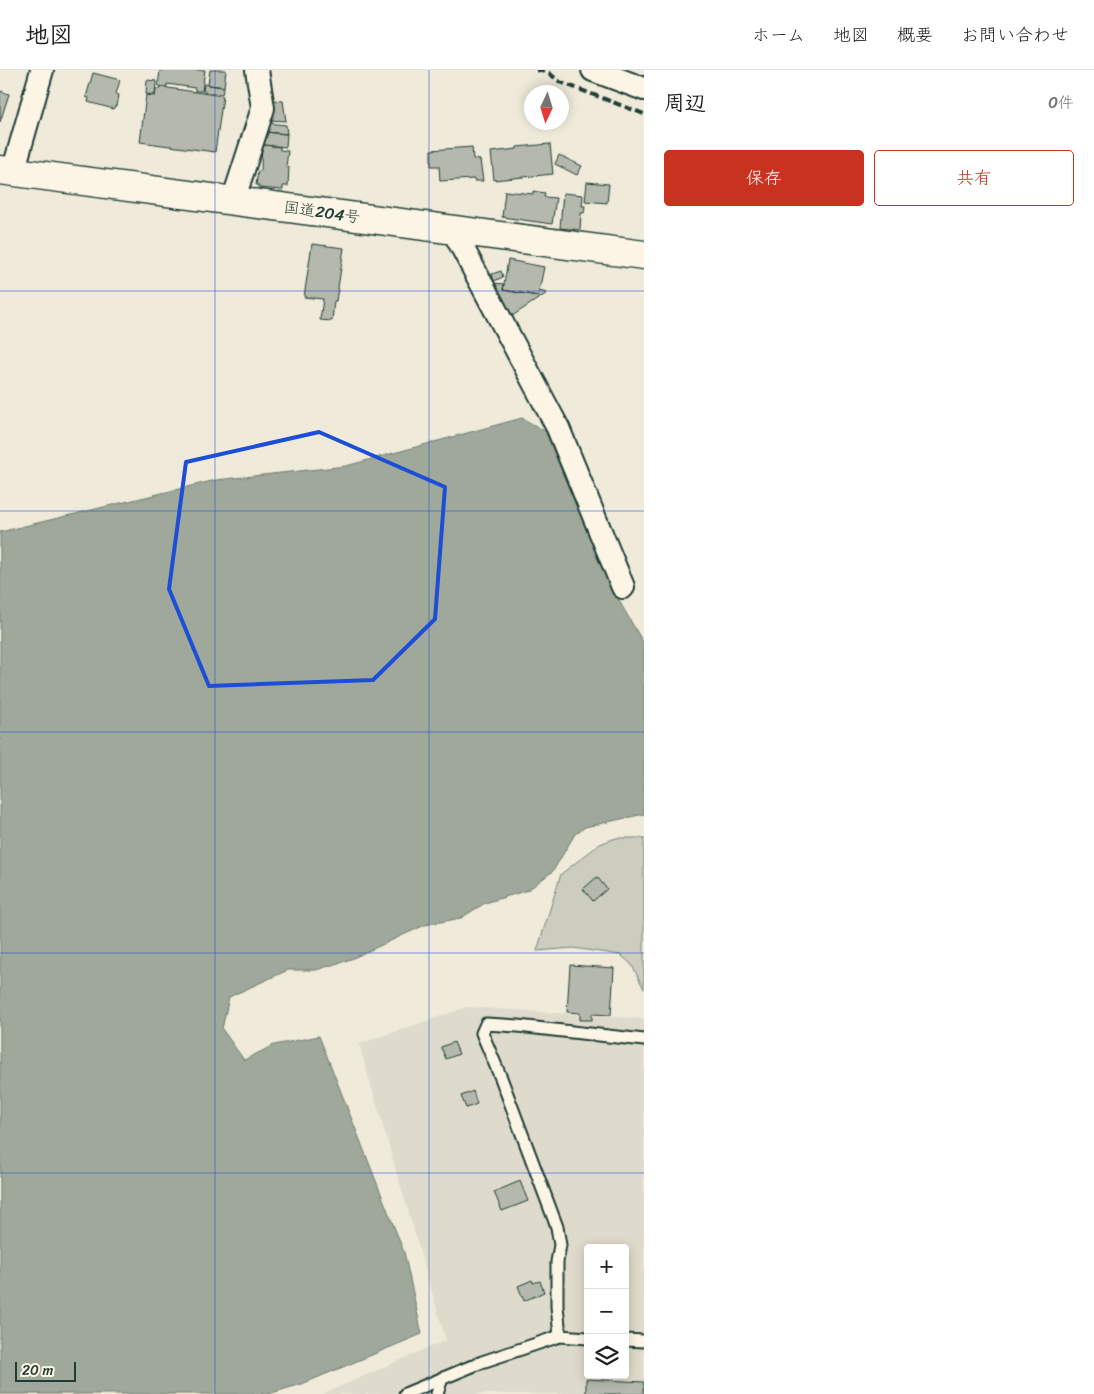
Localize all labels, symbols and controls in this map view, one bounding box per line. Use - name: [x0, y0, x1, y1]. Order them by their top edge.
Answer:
- text: 地図: [25, 14, 73, 56]
- text: ホーム: [752, 19, 805, 51]
- text: 地図: [833, 19, 869, 51]
- text: 概要: [897, 19, 933, 51]
- text: お問い合わせ: [961, 19, 1069, 51]
- text: 周辺: [664, 84, 706, 122]
- north arrow: [524, 85, 569, 130]
- text: 0件: [1048, 88, 1074, 117]
- button: 保存: [664, 150, 864, 206]
- button: 共有: [874, 150, 1074, 206]
- street label: 国道204号: [282, 192, 362, 232]
- map controls: [584, 1244, 629, 1379]
- button: +: [584, 1244, 629, 1289]
- button: −: [584, 1289, 629, 1334]
- button: layers: [584, 1334, 629, 1379]
- text: 20 m: [22, 1358, 53, 1383]
- scale bar: [15, 1359, 76, 1382]

